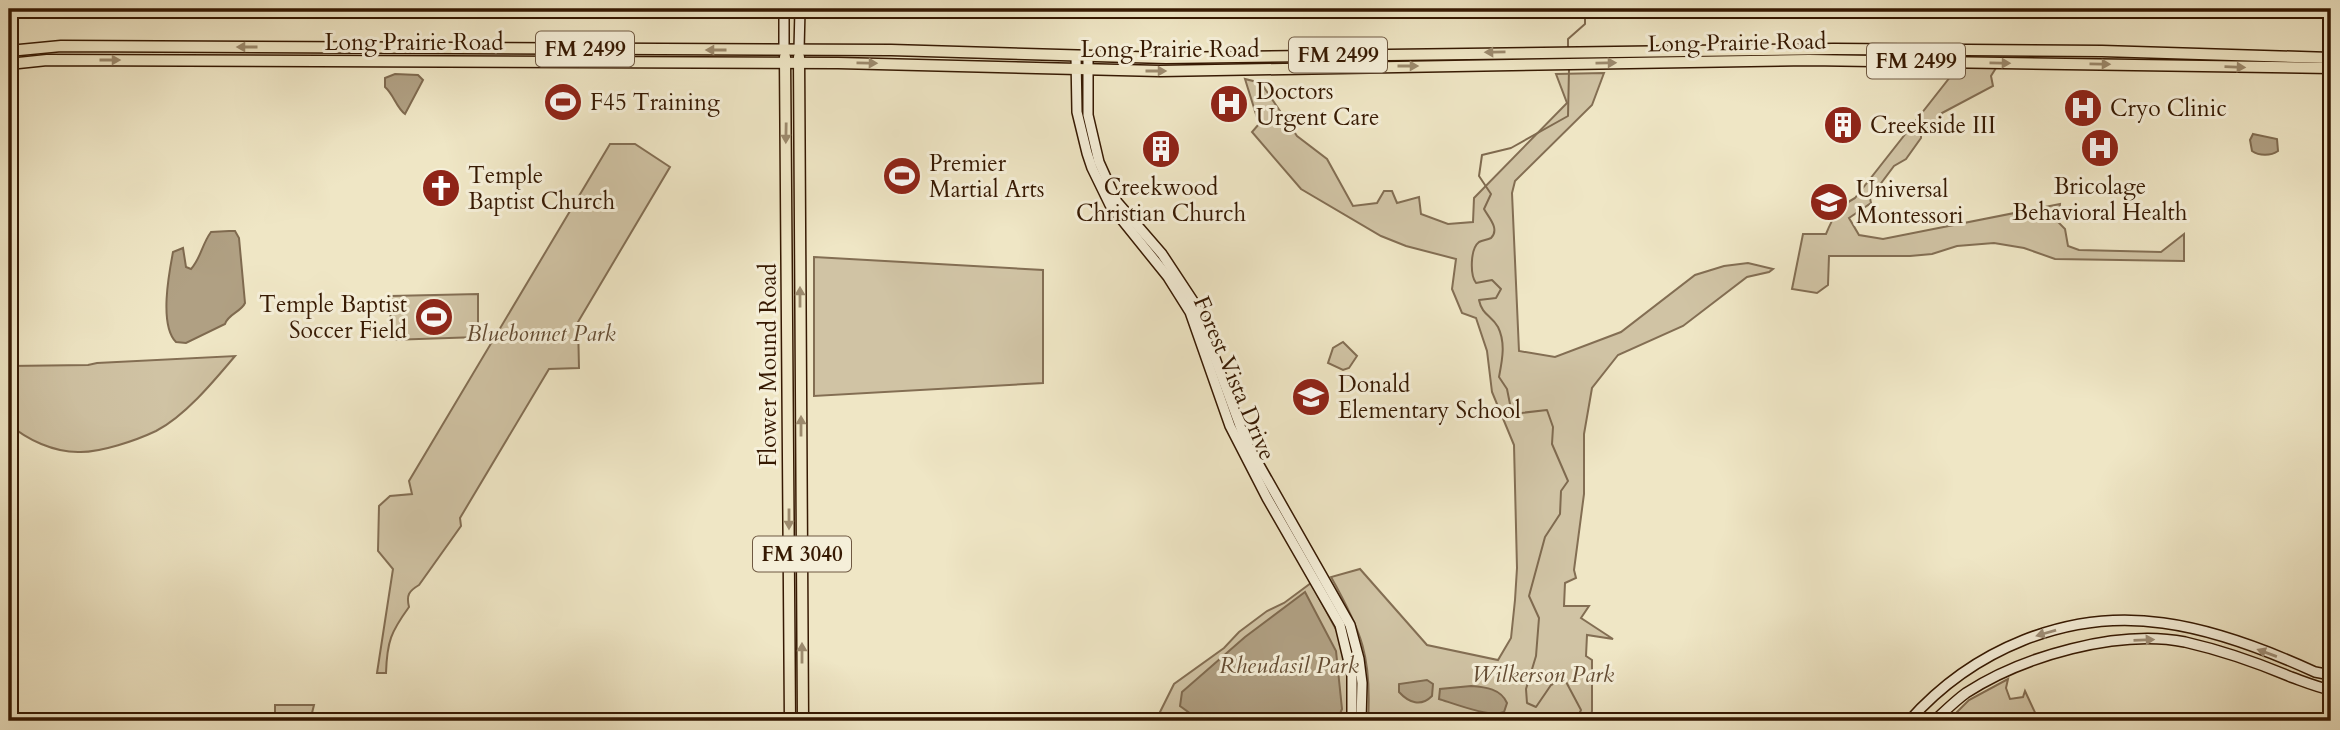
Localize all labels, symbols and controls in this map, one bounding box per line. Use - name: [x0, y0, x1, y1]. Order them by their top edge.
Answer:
- street label: Long Prairie Road: [1647, 25, 1827, 60]
- street label: Long Prairie Road: [325, 27, 504, 58]
- road number: FM 2499: [536, 32, 634, 66]
- street label: Long Prairie Road: [1081, 34, 1260, 65]
- road number: FM 2499: [1289, 38, 1387, 72]
- one-way arrow: [236, 41, 258, 53]
- road number: FM 2499: [1867, 43, 1965, 78]
- one-way arrow: [705, 44, 727, 55]
- one-way arrow: [1484, 47, 1506, 58]
- one-way arrow: [99, 54, 121, 66]
- one-way arrow: [1595, 57, 1617, 69]
- one-way arrow: [1989, 57, 2011, 68]
- one-way arrow: [856, 58, 878, 69]
- one-way arrow: [2089, 59, 2111, 70]
- one-way arrow: [1397, 60, 1419, 72]
- one-way arrow: [2224, 61, 2246, 72]
- one-way arrow: [1145, 65, 1167, 76]
- place label: Doctors Urgent Care: [1256, 76, 1379, 133]
- sports icon: F45 Training: [542, 81, 584, 123]
- hospital icon: Doctors Urgent Care: [1208, 83, 1250, 125]
- place label: F45 Training: [590, 87, 720, 118]
- hospital icon: Cryo Clinic: [2062, 87, 2104, 129]
- place label: Cryo Clinic: [2110, 93, 2227, 124]
- building icon: Creekside III: [1822, 104, 1864, 146]
- place label: Creekside III: [1870, 110, 1996, 141]
- one-way arrow: [780, 122, 792, 144]
- hospital icon: Bricolage Behavioral Health: [2079, 127, 2121, 169]
- building icon: Creekwood Christian Church: [1140, 128, 1182, 170]
- place label: Premier Martial Arts: [929, 148, 1044, 205]
- sports icon: Premier Martial Arts: [881, 155, 923, 197]
- place label: Temple Baptist Church: [468, 160, 615, 217]
- church icon: Temple Baptist Church: [420, 167, 462, 209]
- place label: Bricolage Behavioral Health: [2013, 171, 2188, 228]
- place label: Creekwood Christian Church: [1076, 172, 1246, 229]
- place label: Universal Montessori: [1856, 174, 1964, 231]
- school or university icon: Universal Montessori: [1808, 181, 1850, 223]
- street label: Flower Mound Road: [753, 262, 784, 467]
- one-way arrow: [794, 285, 806, 307]
- place label: Temple Baptist Soccer Field: [259, 289, 408, 346]
- street label: Forest Vista Drive: [1186, 291, 1283, 465]
- sports icon: Temple Baptist Soccer Field: [413, 296, 455, 338]
- park label: Bluebonnet Park: [466, 318, 616, 349]
- place label: Donald Elementary School: [1338, 369, 1521, 426]
- school or university icon: Donald Elementary School: [1290, 376, 1332, 418]
- one-way arrow: [795, 414, 807, 436]
- one-way arrow: [783, 508, 795, 530]
- road number: FM 3040: [753, 536, 851, 572]
- one-way arrow: [2035, 628, 2056, 638]
- one-way arrow: [2133, 635, 2155, 646]
- one-way arrow: [796, 642, 808, 664]
- one-way arrow: [2257, 647, 2278, 658]
- park label: Rheudasil Park: [1219, 650, 1359, 681]
- park label: Wilkerson Park: [1472, 659, 1615, 690]

